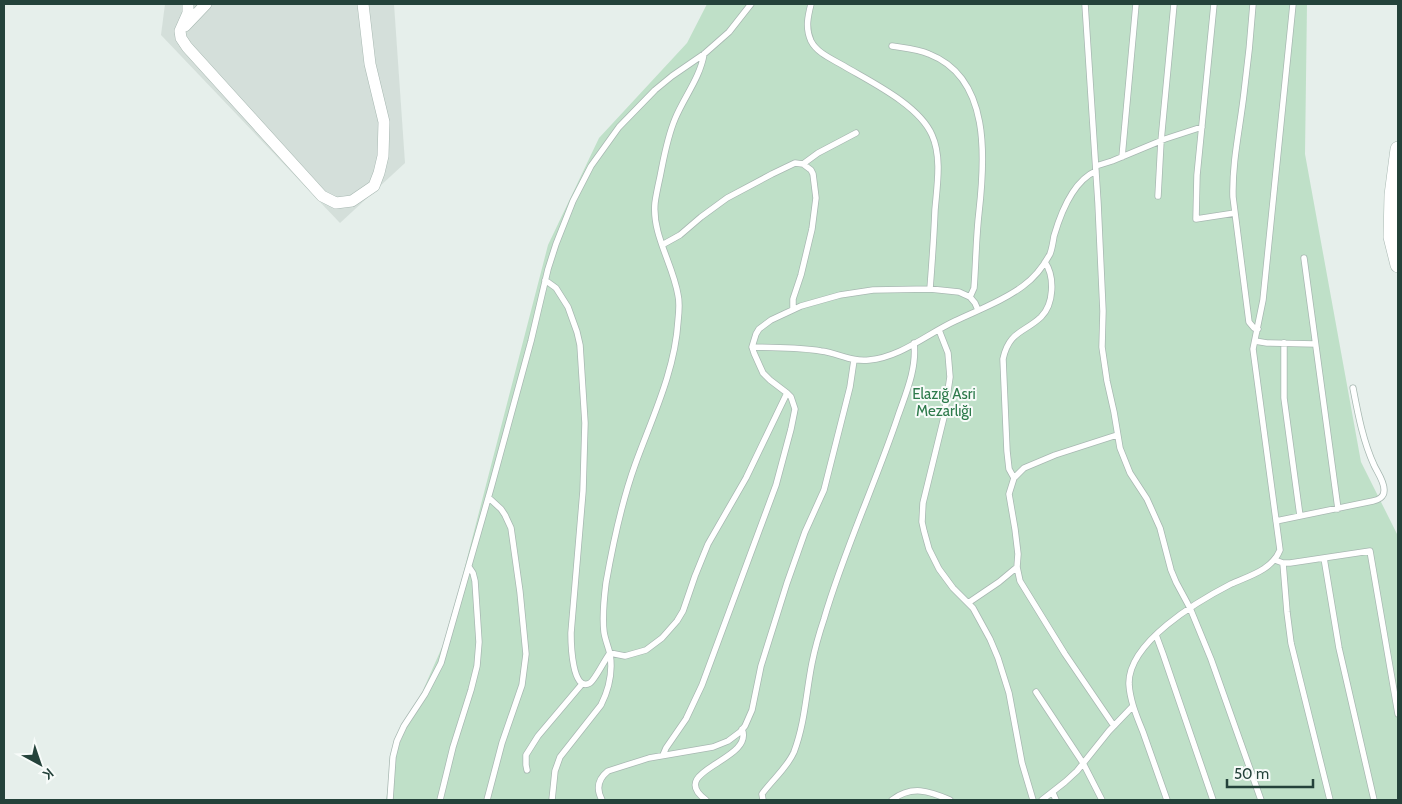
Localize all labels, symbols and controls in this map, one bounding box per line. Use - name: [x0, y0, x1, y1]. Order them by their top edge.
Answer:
- park label: Elazığ Asri Mezarlığı: [912, 385, 976, 420]
- north arrow: [15, 739, 65, 789]
- scale bar: [1227, 756, 1313, 788]
- text: K: [39, 764, 58, 784]
- text: 50 m: [1234, 765, 1269, 783]

